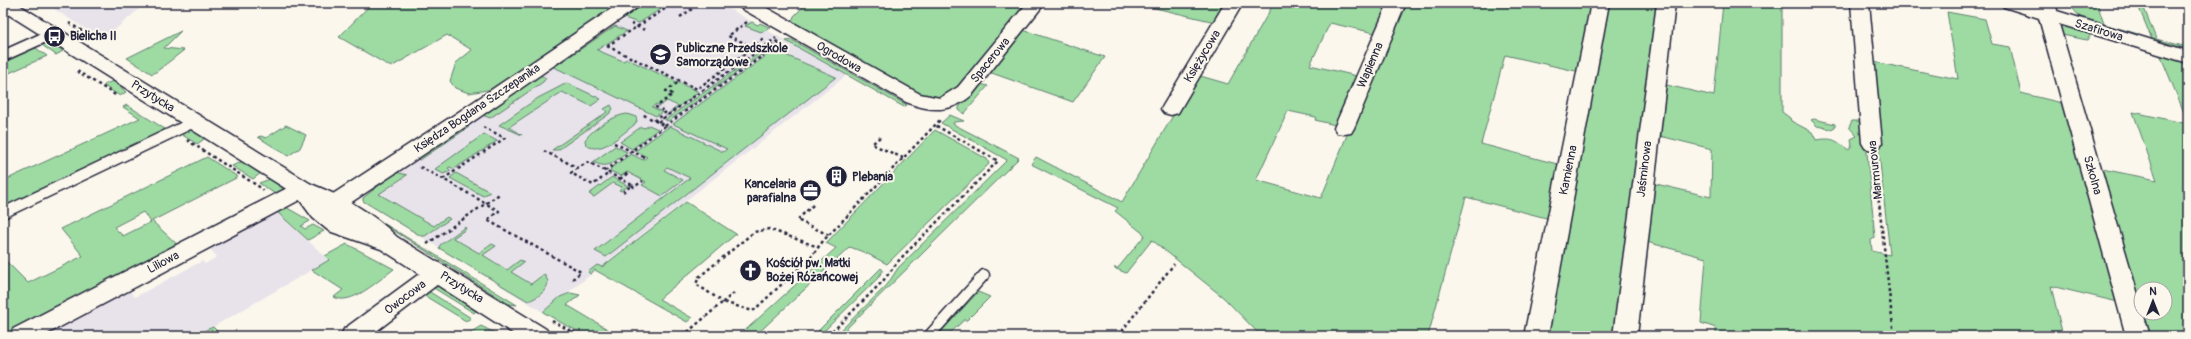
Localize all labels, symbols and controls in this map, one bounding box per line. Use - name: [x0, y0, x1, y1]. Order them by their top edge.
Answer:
- street label: Szafirowa: [2073, 16, 2125, 45]
- bus stop icon: Bielicha II: [42, 23, 68, 49]
- street label: Księżycowa: [1181, 27, 1224, 85]
- place label: Bielicha II: [70, 29, 117, 44]
- street label: Spacerowa: [967, 34, 1014, 86]
- street label: Ogrodowa: [813, 38, 864, 77]
- street label: Wapienna: [1354, 40, 1387, 90]
- place label: Publiczne Przedszkole Samorządowe: [676, 41, 789, 70]
- school or university icon: Publiczne Przedszkole Samorządowe: [647, 42, 673, 68]
- street label: Księdza Bogdana Szczepanika: [411, 60, 543, 156]
- street label: Przytycka: [128, 77, 178, 116]
- street label: Marmurowa: [1865, 139, 1886, 200]
- street label: Jaśminowa: [1634, 140, 1655, 198]
- street label: Kamienna: [1556, 143, 1581, 196]
- street label: Szkolna: [2080, 154, 2105, 197]
- building icon: Plebania: [824, 164, 850, 190]
- place label: Plebania: [852, 170, 893, 185]
- place label: Kancelaria parafialna: [744, 177, 796, 206]
- office icon: Kancelaria parafialna: [798, 178, 824, 204]
- street label: Liliowa: [145, 248, 182, 277]
- place label: Kościół pw. Matki Bożej Różańcowej: [766, 256, 858, 285]
- church icon: Kościół pw. Matki Bożej Różańcowej: [738, 257, 764, 283]
- street label: Przytycka: [437, 268, 487, 307]
- street label: Owocowa: [382, 277, 429, 318]
- north arrow: [2133, 281, 2173, 321]
- text: N: [2149, 285, 2157, 298]

